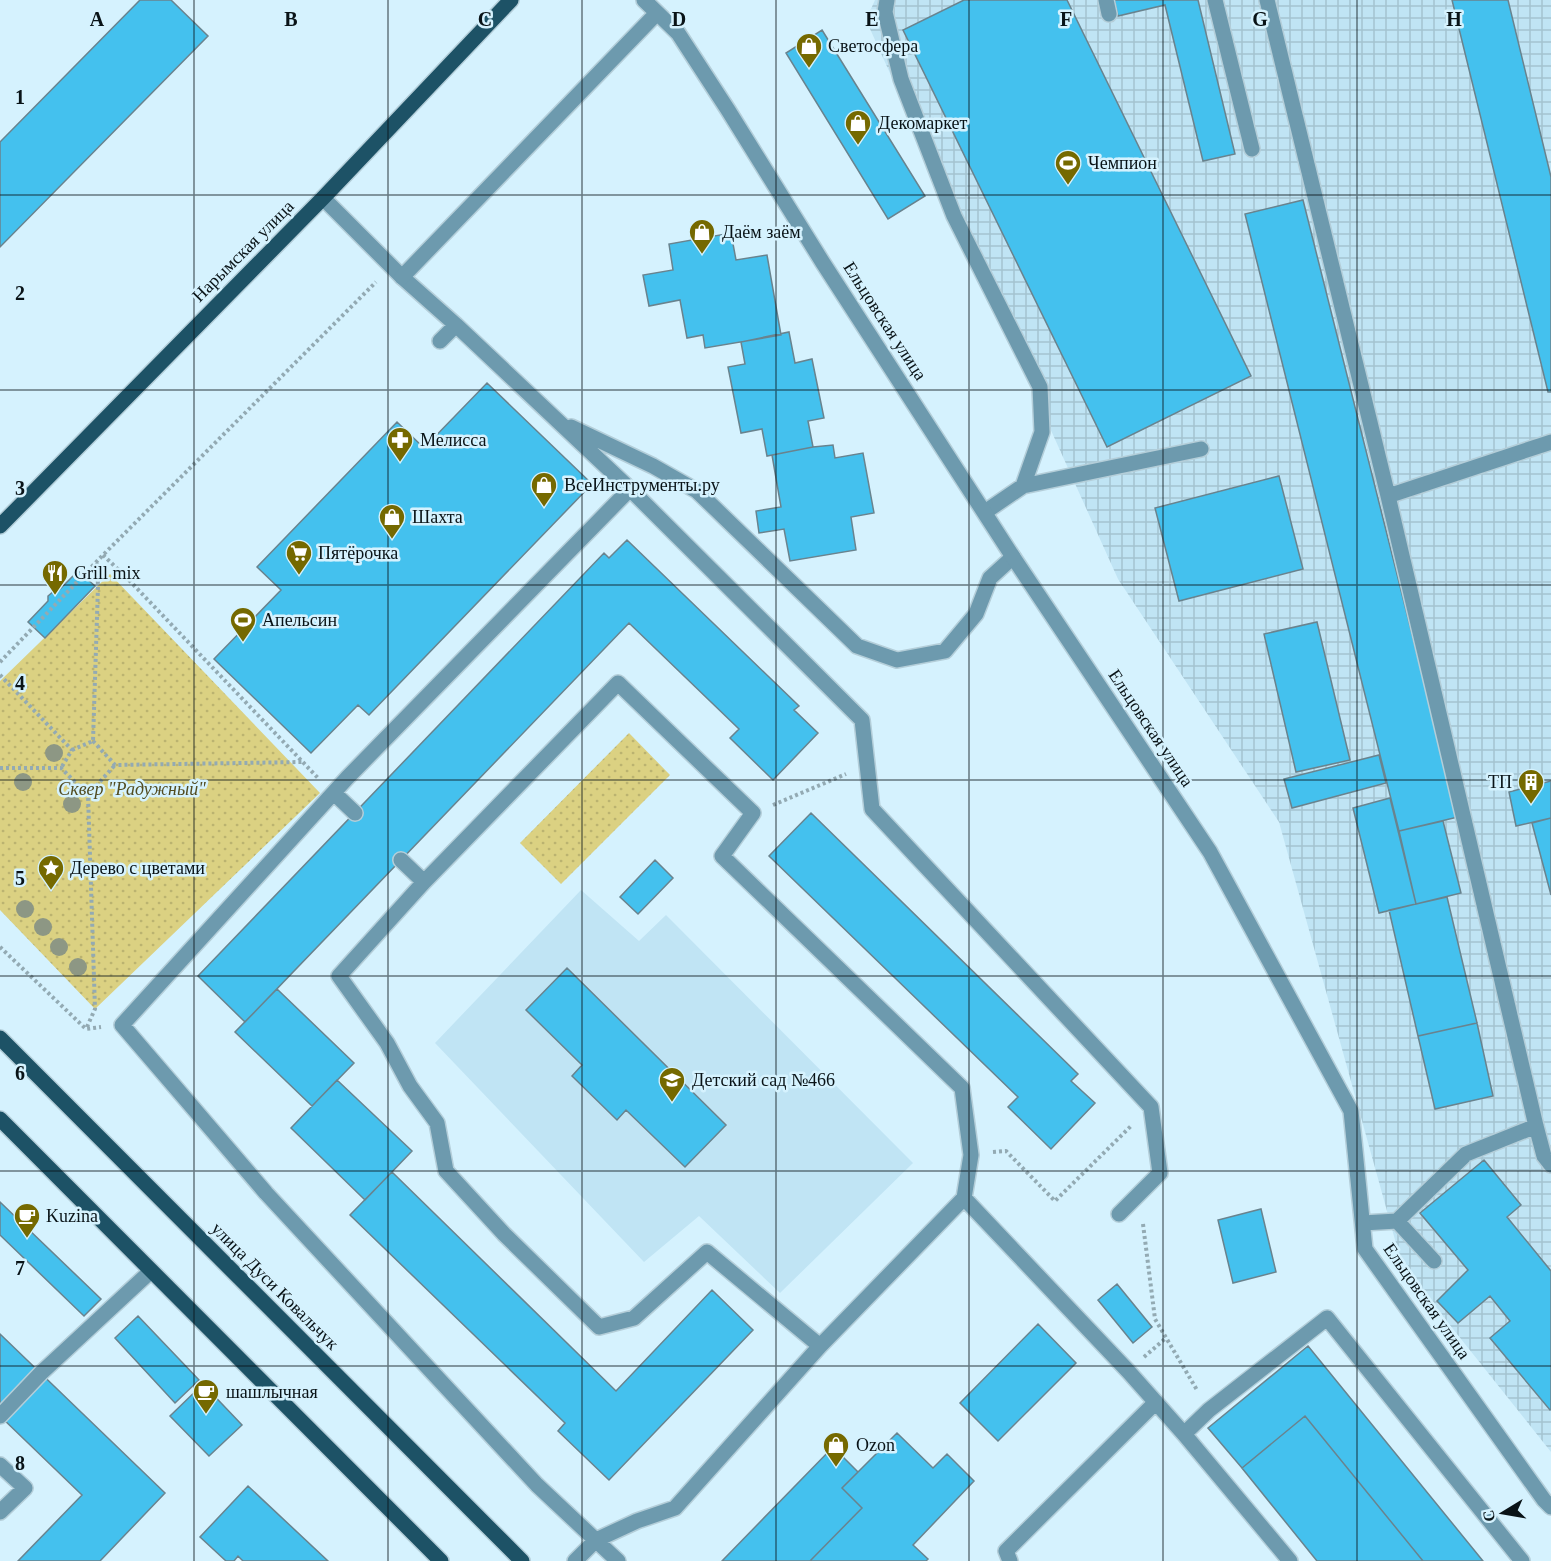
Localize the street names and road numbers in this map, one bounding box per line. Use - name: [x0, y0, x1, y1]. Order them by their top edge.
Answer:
- street label: Нарымская улица: [188, 196, 298, 306]
- street label: Ельцовская улица: [839, 258, 931, 384]
- street label: Ельцовская улица: [1104, 666, 1198, 790]
- street label: улица Дуси Ковальчук: [207, 1218, 343, 1354]
- street label: Ельцовская улица: [1380, 1239, 1474, 1363]

